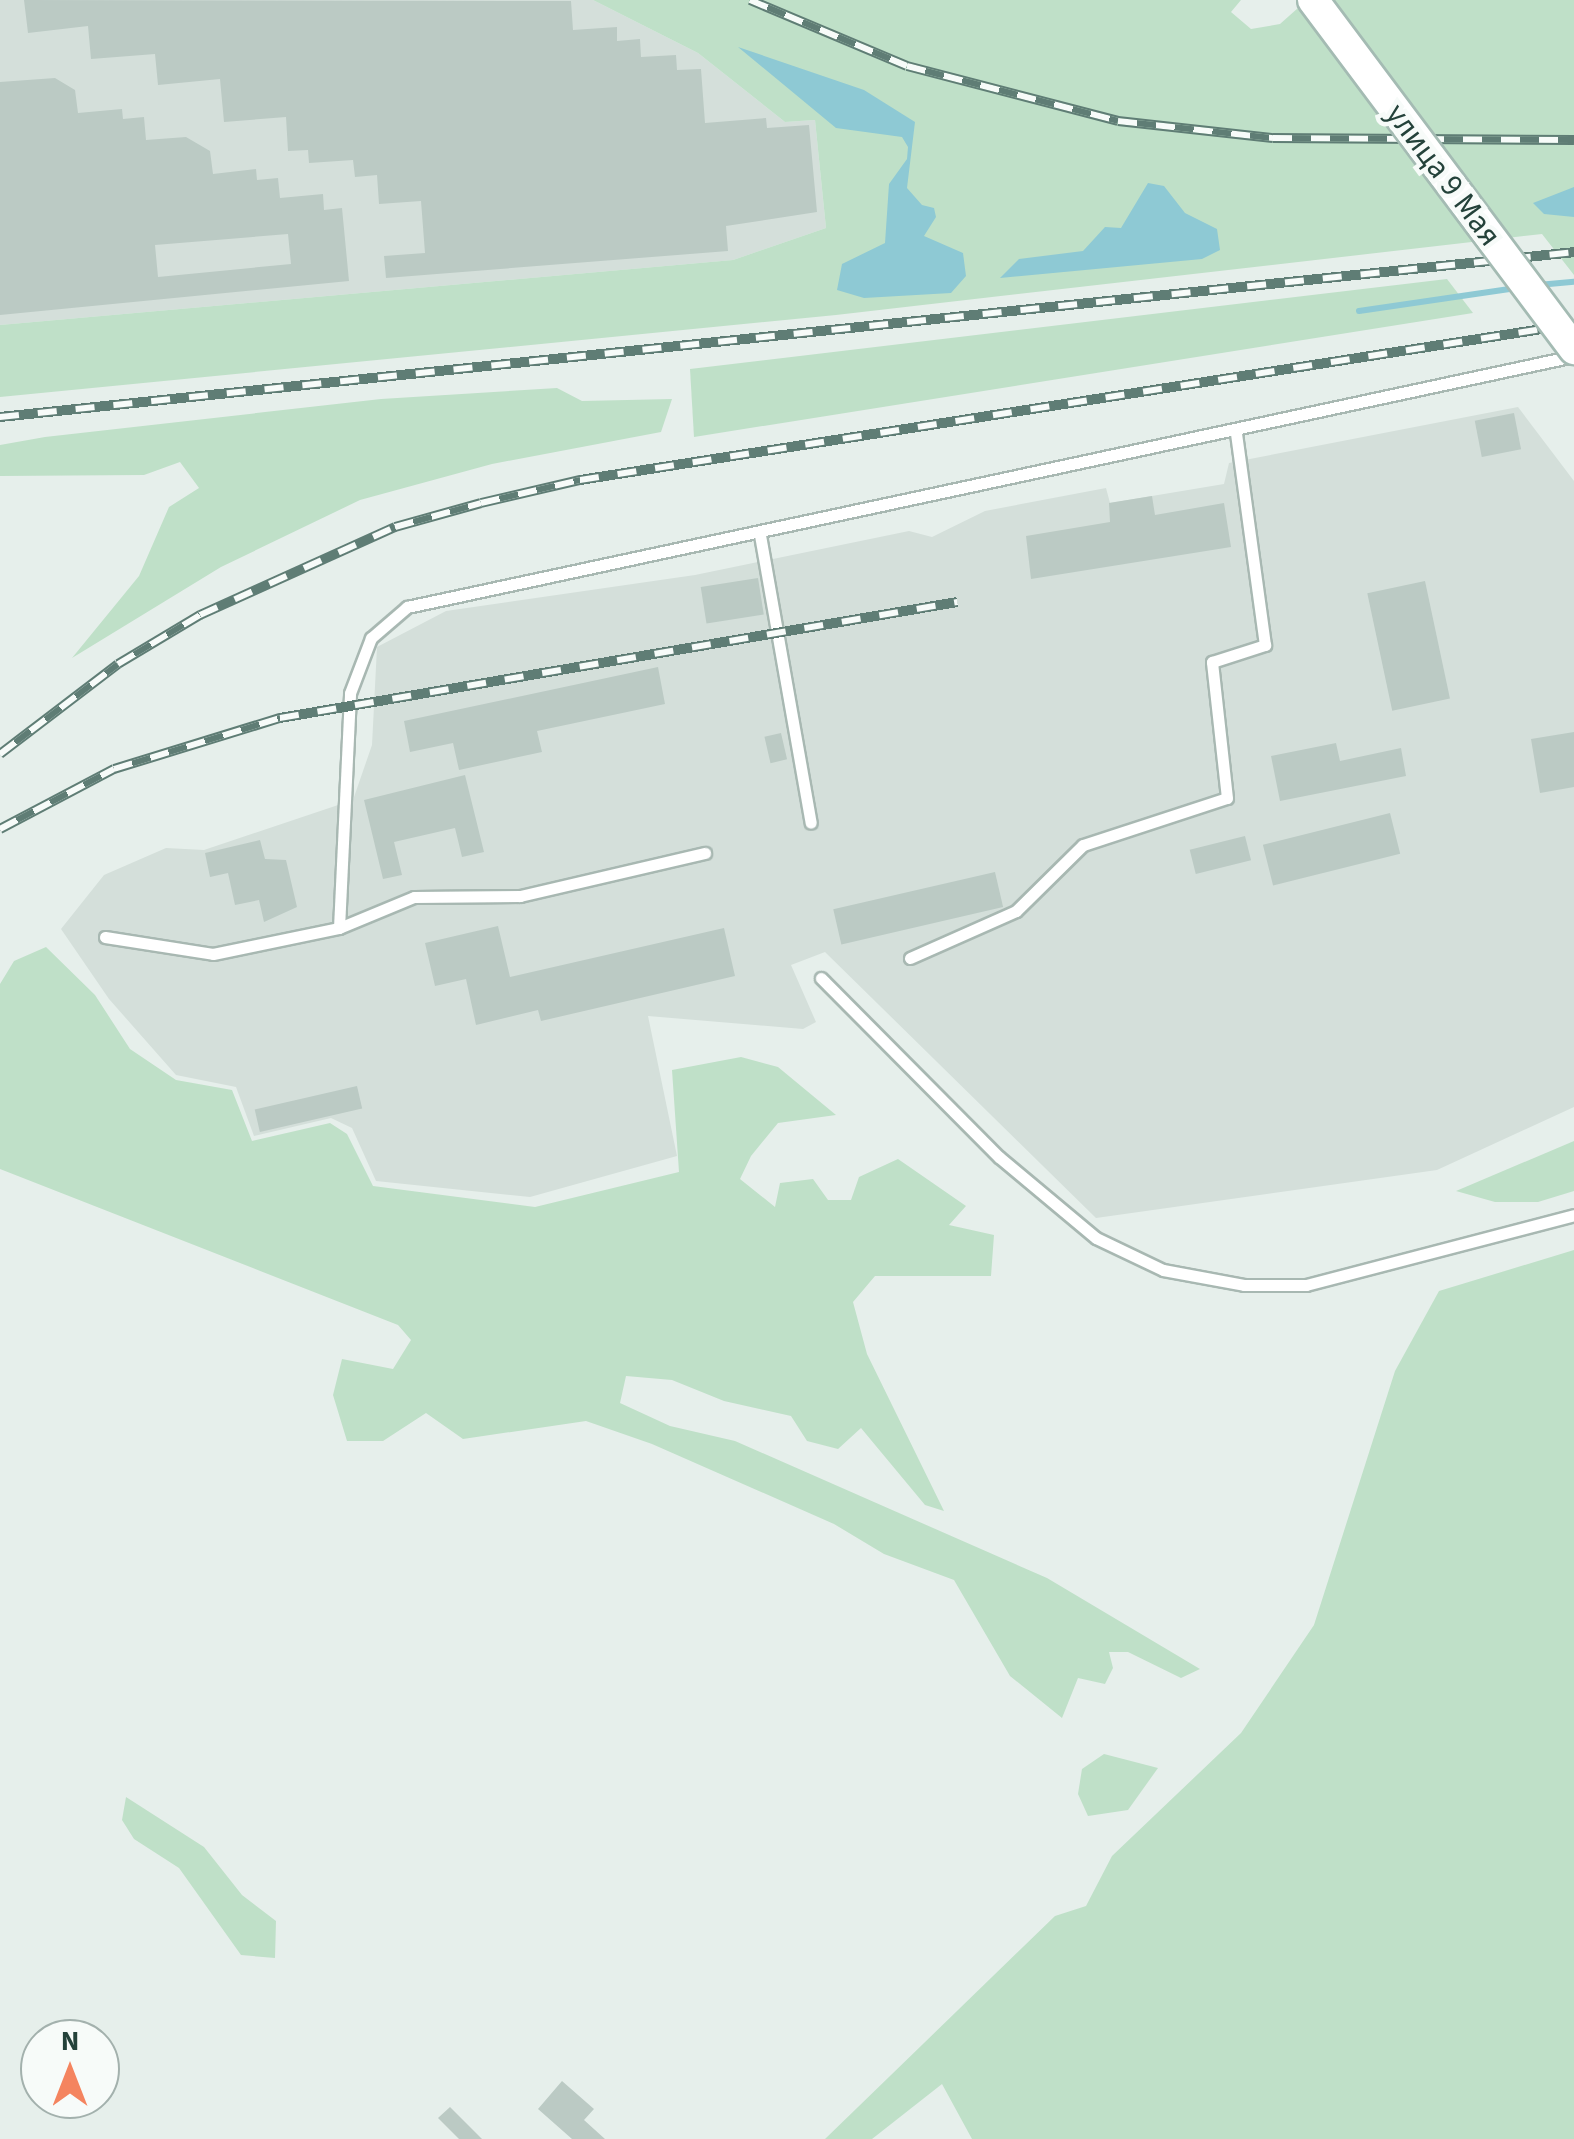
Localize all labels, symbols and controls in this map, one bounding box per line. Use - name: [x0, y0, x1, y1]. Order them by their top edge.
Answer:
- street label: улица 9 Мая: [1377, 96, 1509, 254]
- north arrow: [20, 2019, 120, 2119]
- text: N: [61, 2021, 79, 2061]

